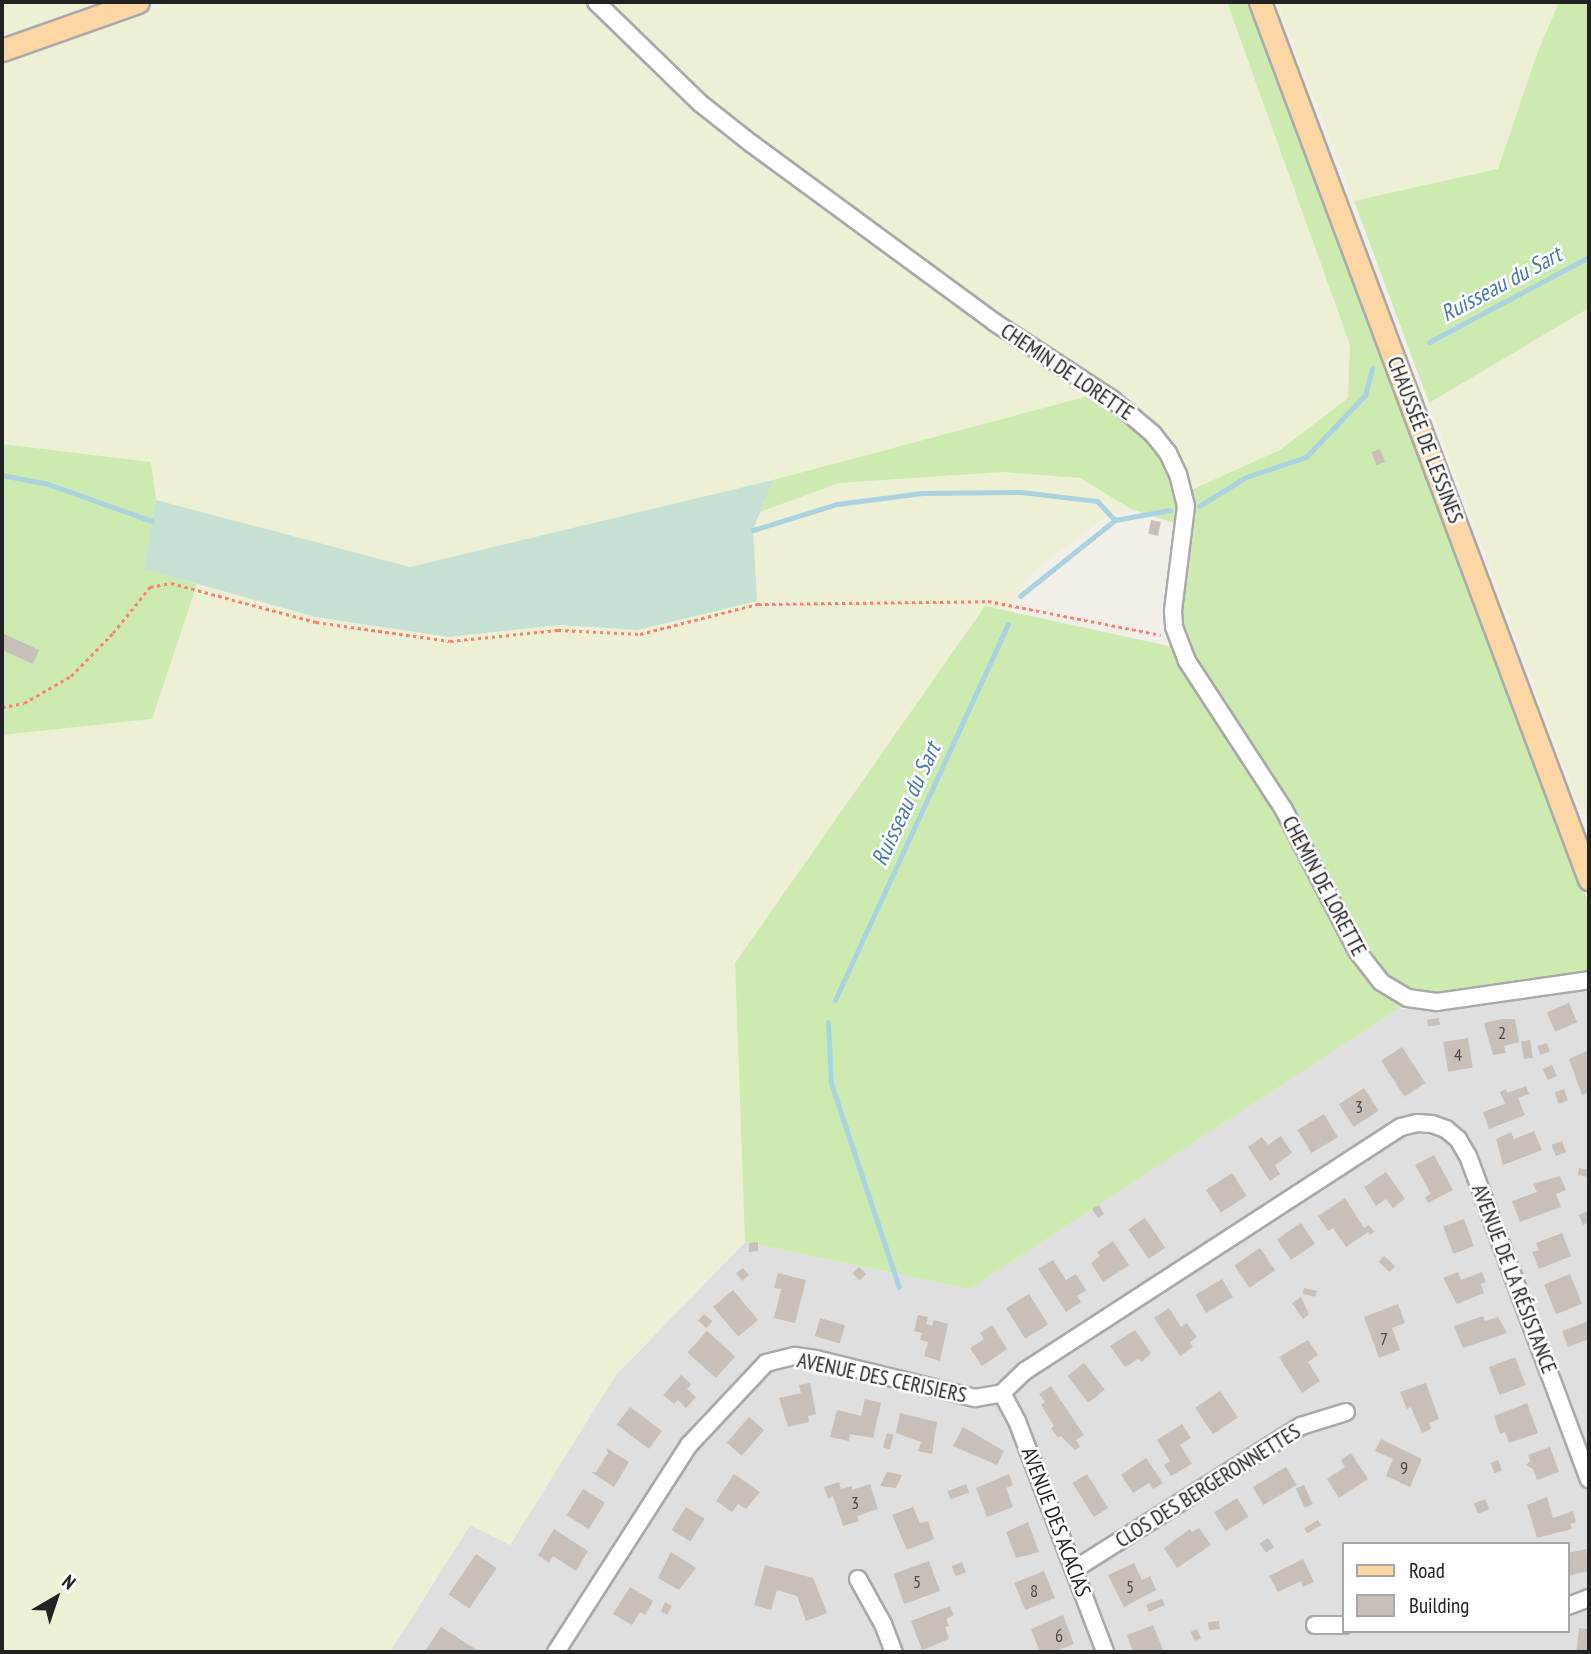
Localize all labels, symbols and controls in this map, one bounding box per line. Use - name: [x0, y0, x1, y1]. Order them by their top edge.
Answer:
- water label: Ruisseau du Sart: [1436, 241, 1566, 327]
- street label: CHEMIN DE LORETTE: [996, 318, 1138, 426]
- street label: CHAUSSÉE DE LESSINES: [1382, 353, 1468, 527]
- water label: Ruisseau du Sart: [866, 738, 946, 870]
- street label: CHEMIN DE LORETTE: [1277, 812, 1371, 960]
- house number: 2: [1498, 1022, 1506, 1044]
- house number: 4: [1454, 1044, 1462, 1066]
- house number: 3: [1355, 1096, 1363, 1118]
- street label: AVENUE DE LA RÉSISTANCE: [1466, 1181, 1562, 1377]
- house number: 7: [1380, 1328, 1388, 1350]
- street label: AVENUE DES CERISIERS: [795, 1348, 969, 1408]
- street label: CLOS DES BERGERONNETTES: [1111, 1419, 1305, 1553]
- street label: AVENUE DES ACACIAS: [1016, 1443, 1096, 1601]
- house number: 9: [1400, 1457, 1408, 1479]
- house number: 3: [851, 1492, 859, 1514]
- legend: [1342, 1542, 1570, 1633]
- text: Road: [1409, 1557, 1445, 1584]
- north arrow: [21, 1563, 91, 1633]
- text: N: [58, 1569, 81, 1594]
- house number: 5: [913, 1571, 921, 1593]
- house number: 5: [1126, 1576, 1134, 1598]
- house number: 8: [1030, 1580, 1038, 1602]
- text: Building: [1409, 1592, 1469, 1619]
- house number: 6: [1055, 1625, 1063, 1647]

